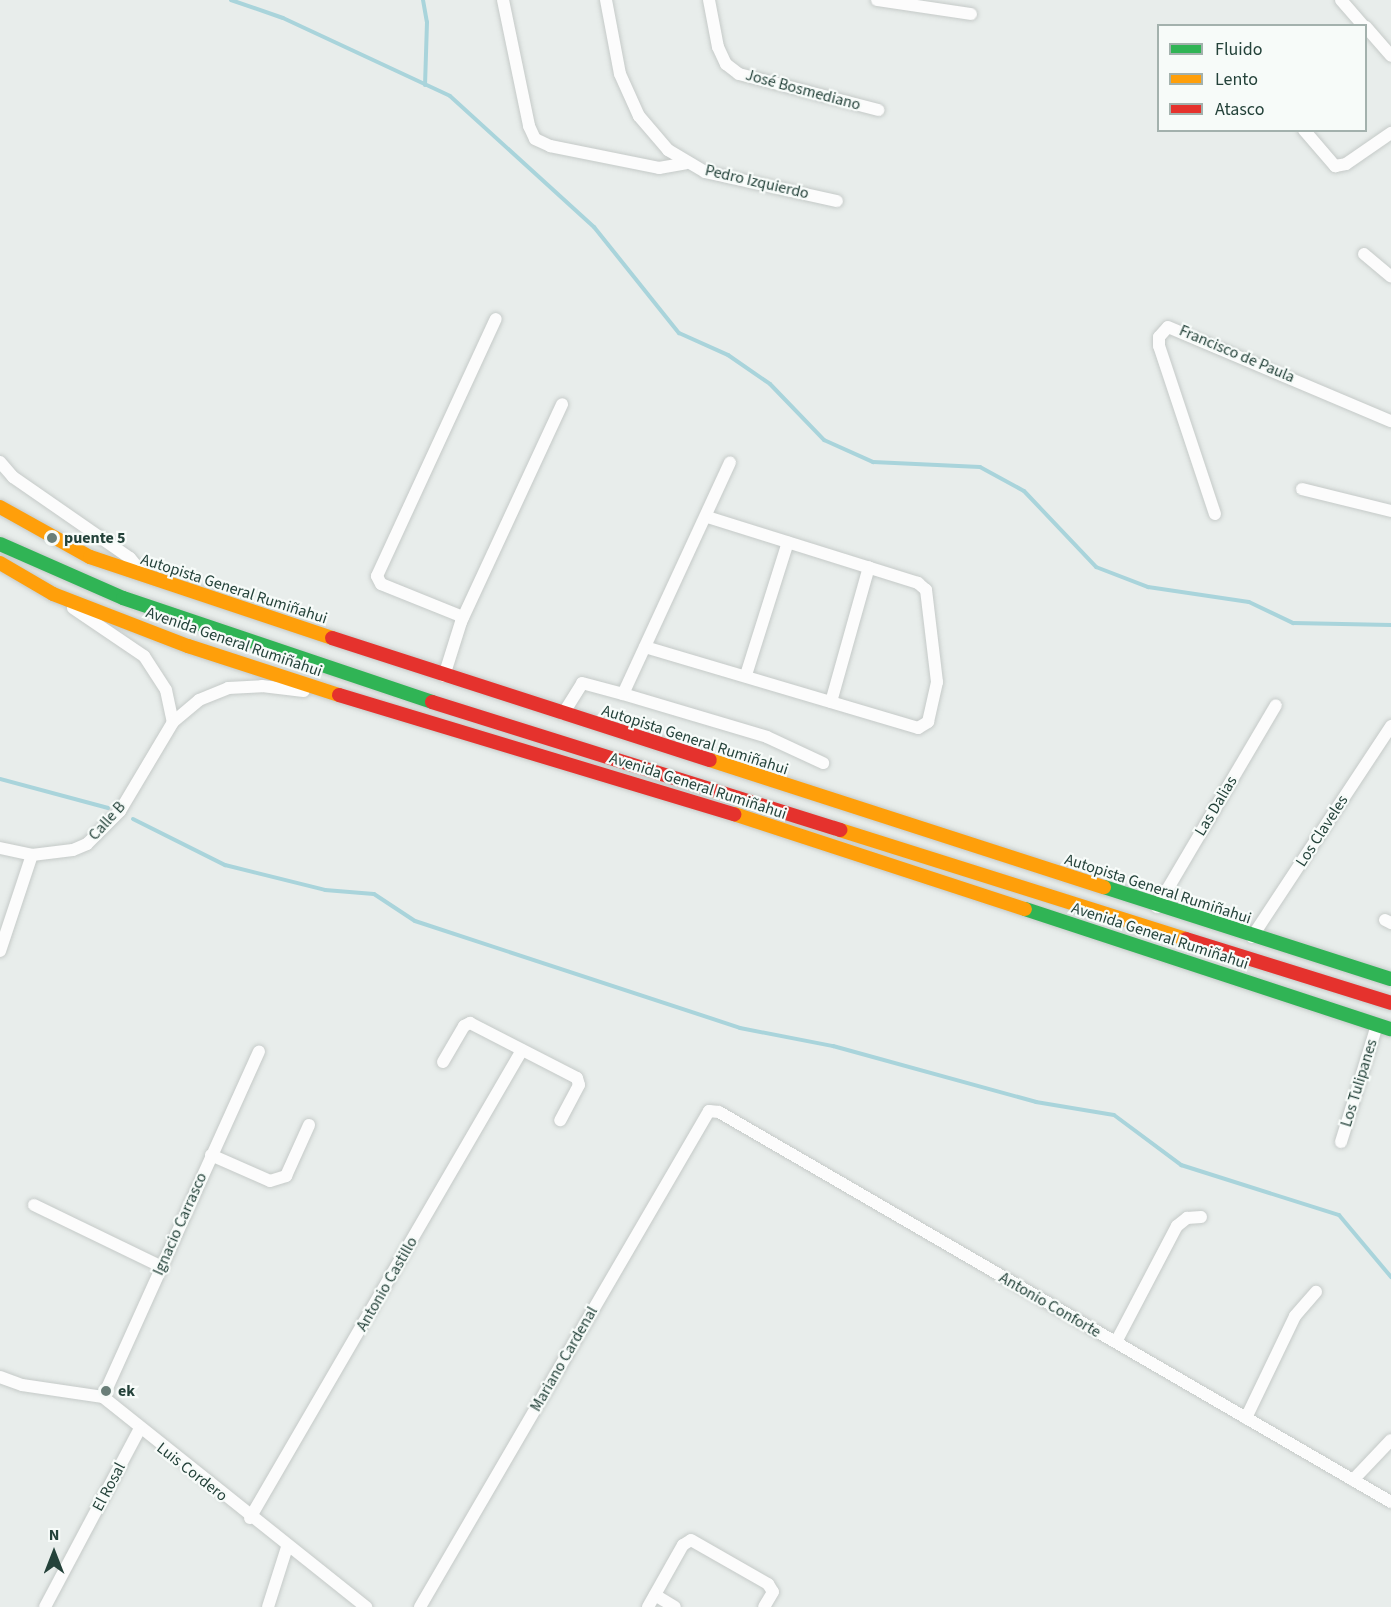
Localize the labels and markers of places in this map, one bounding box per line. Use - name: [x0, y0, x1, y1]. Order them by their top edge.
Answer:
- place label: puente 5: [64, 528, 125, 548]
- marker: puente 5: [45, 531, 59, 545]
- place label: ek: [118, 1381, 135, 1401]
- marker: ek: [99, 1384, 113, 1398]

